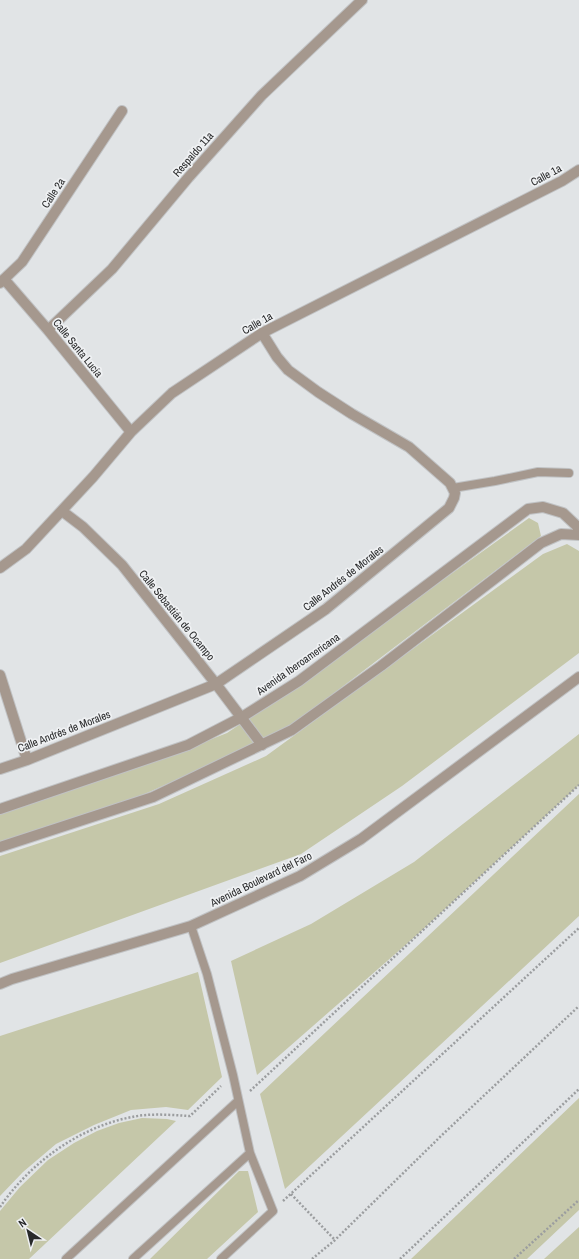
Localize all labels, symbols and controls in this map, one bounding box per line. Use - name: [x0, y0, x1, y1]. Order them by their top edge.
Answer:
- street label: Respaldo 11a: [170, 129, 216, 179]
- street label: Calle 1a: [528, 161, 564, 189]
- street label: Calle 2a: [38, 175, 68, 211]
- street label: Calle 1a: [239, 309, 275, 337]
- street label: Calle Santa Lucía: [50, 316, 106, 380]
- street label: Calle Andrés de Morales: [300, 542, 386, 614]
- street label: Calle Sebastián de Ocampo: [136, 567, 218, 663]
- street label: Avenida Iberoamericana: [253, 630, 342, 699]
- street label: Calle Andrés de Morales: [16, 707, 113, 755]
- street label: Avenida Boulevard del Faro: [207, 848, 314, 910]
- north arrow: [8, 1211, 48, 1251]
- text: N: [16, 1215, 29, 1230]

